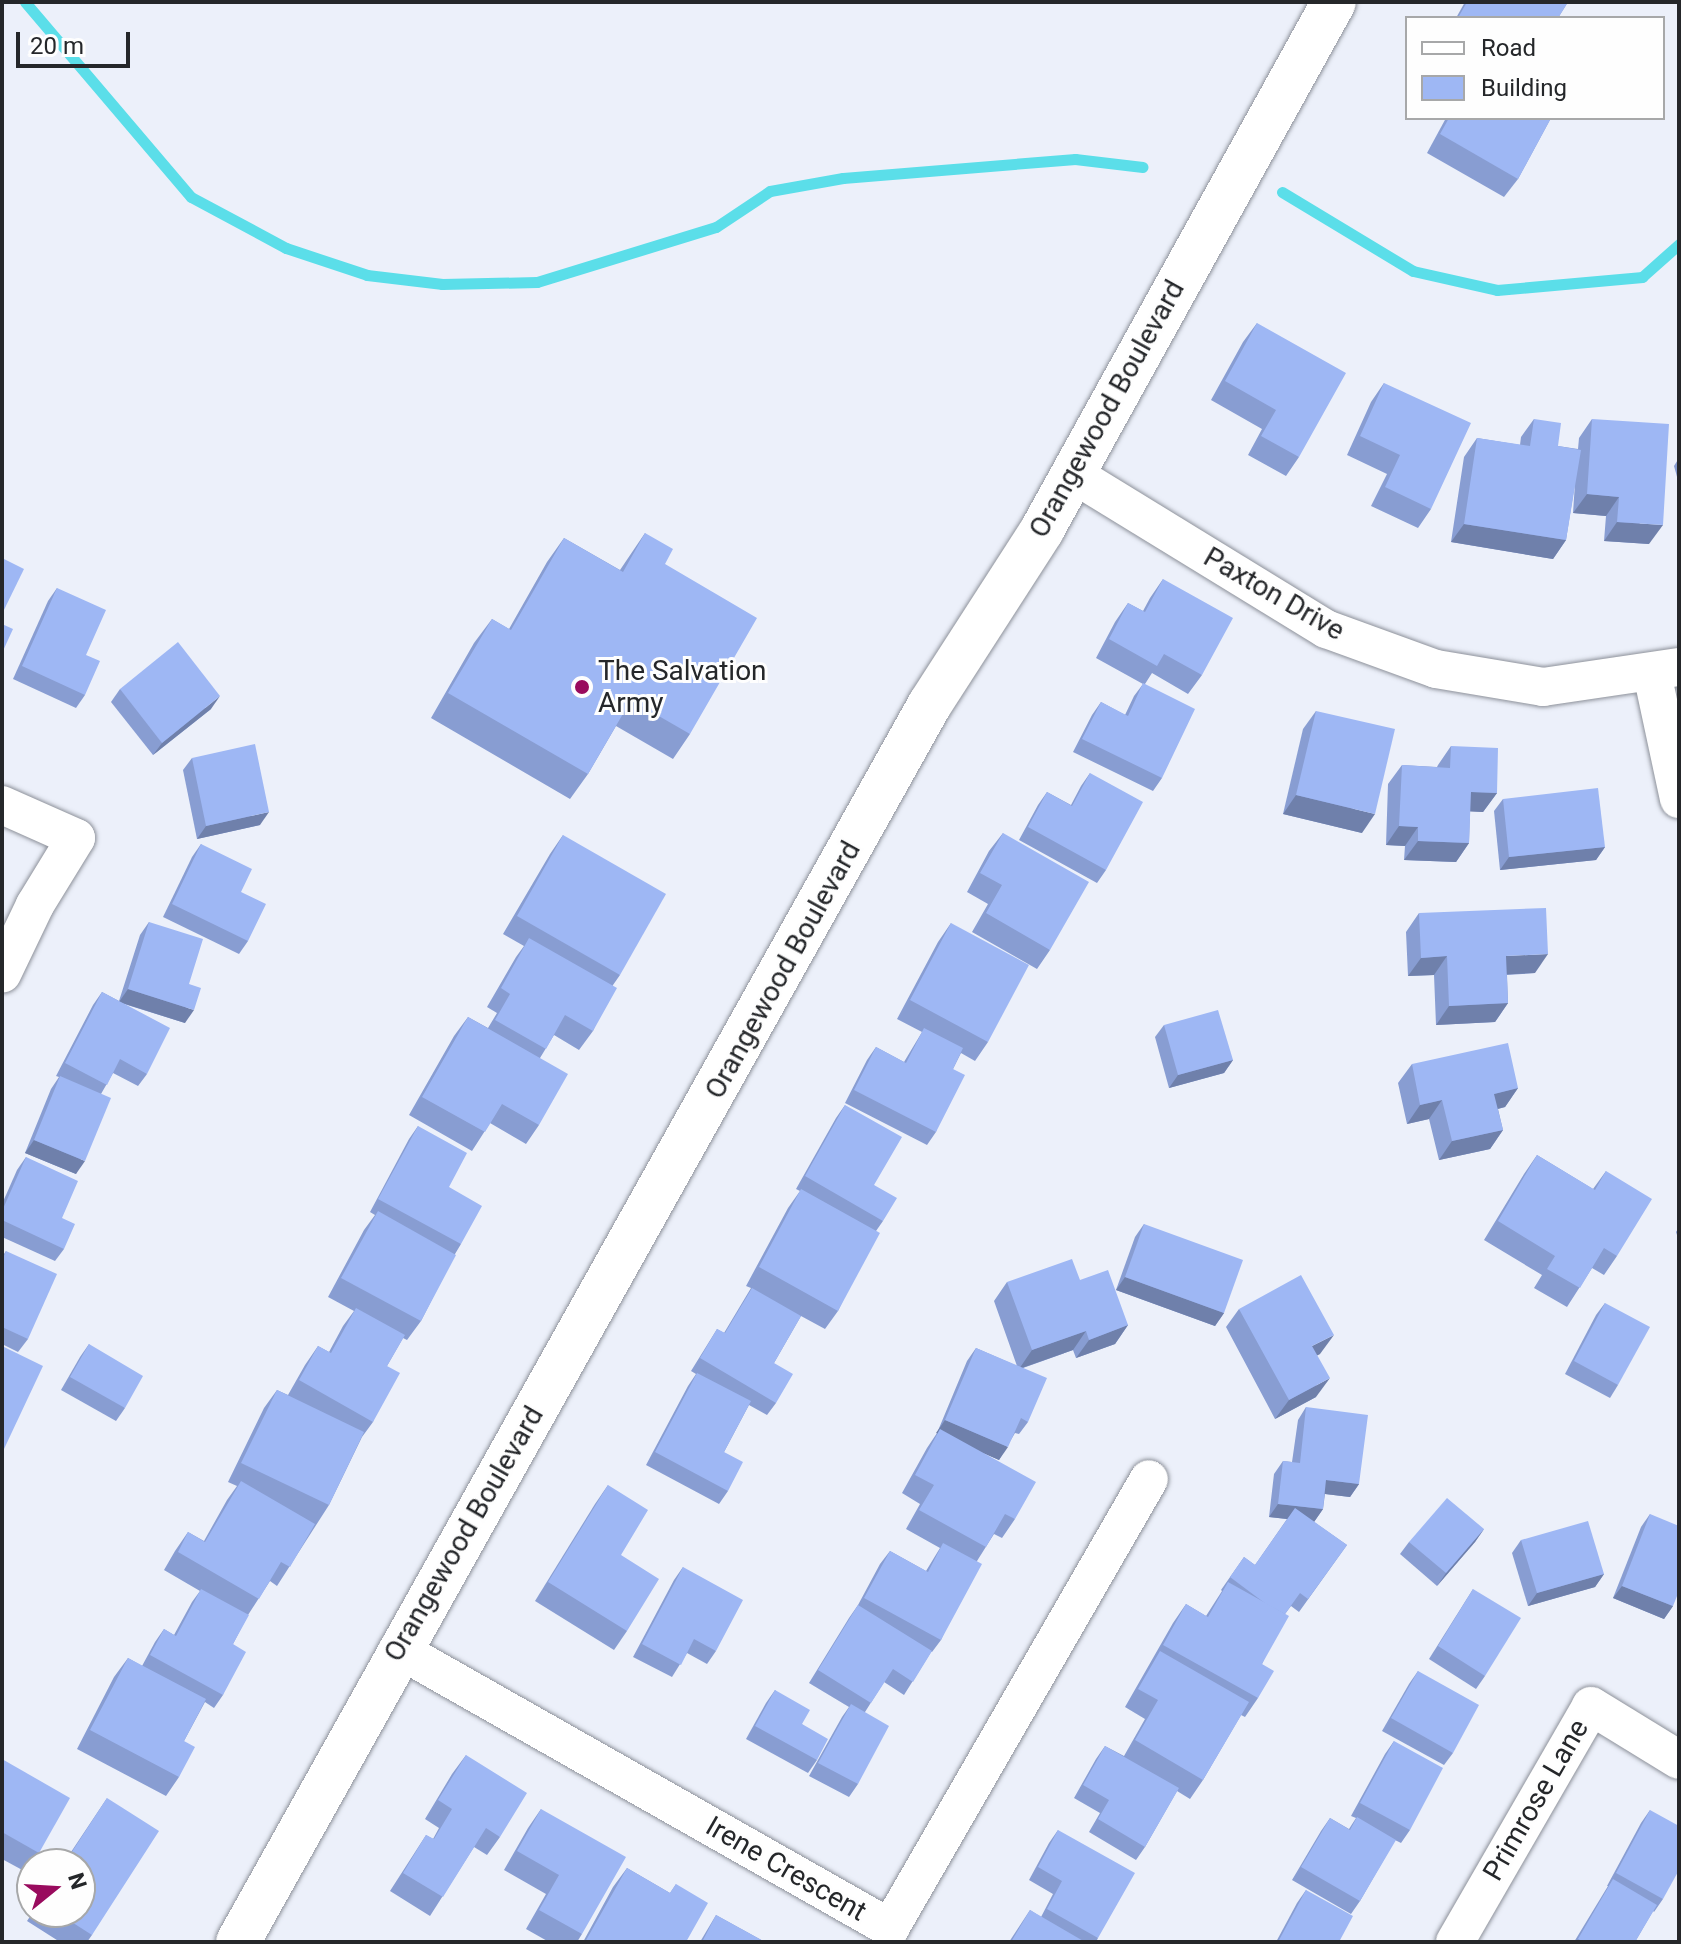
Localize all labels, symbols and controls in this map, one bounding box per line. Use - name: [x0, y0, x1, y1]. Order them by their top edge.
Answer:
- scale bar: [20, 16, 134, 66]
- legend: [1405, 16, 1665, 120]
- text: 20 m: [30, 32, 84, 60]
- text: Road: [1481, 34, 1536, 62]
- text: Building: [1481, 74, 1567, 102]
- street label: Orangewood Boulevard: [1022, 274, 1192, 544]
- street label: Paxton Drive: [1198, 540, 1350, 648]
- place label: The Salvation Army: [598, 654, 767, 720]
- marker: The Salvation Army: [573, 678, 591, 696]
- street label: Orangewood Boulevard: [698, 835, 868, 1105]
- street label: Orangewood Boulevard: [377, 1400, 551, 1668]
- street label: Primrose Lane: [1476, 1713, 1596, 1887]
- street label: Irene Crescent: [700, 1809, 872, 1929]
- north arrow: [16, 1848, 96, 1928]
- text: N: [63, 1870, 92, 1892]

